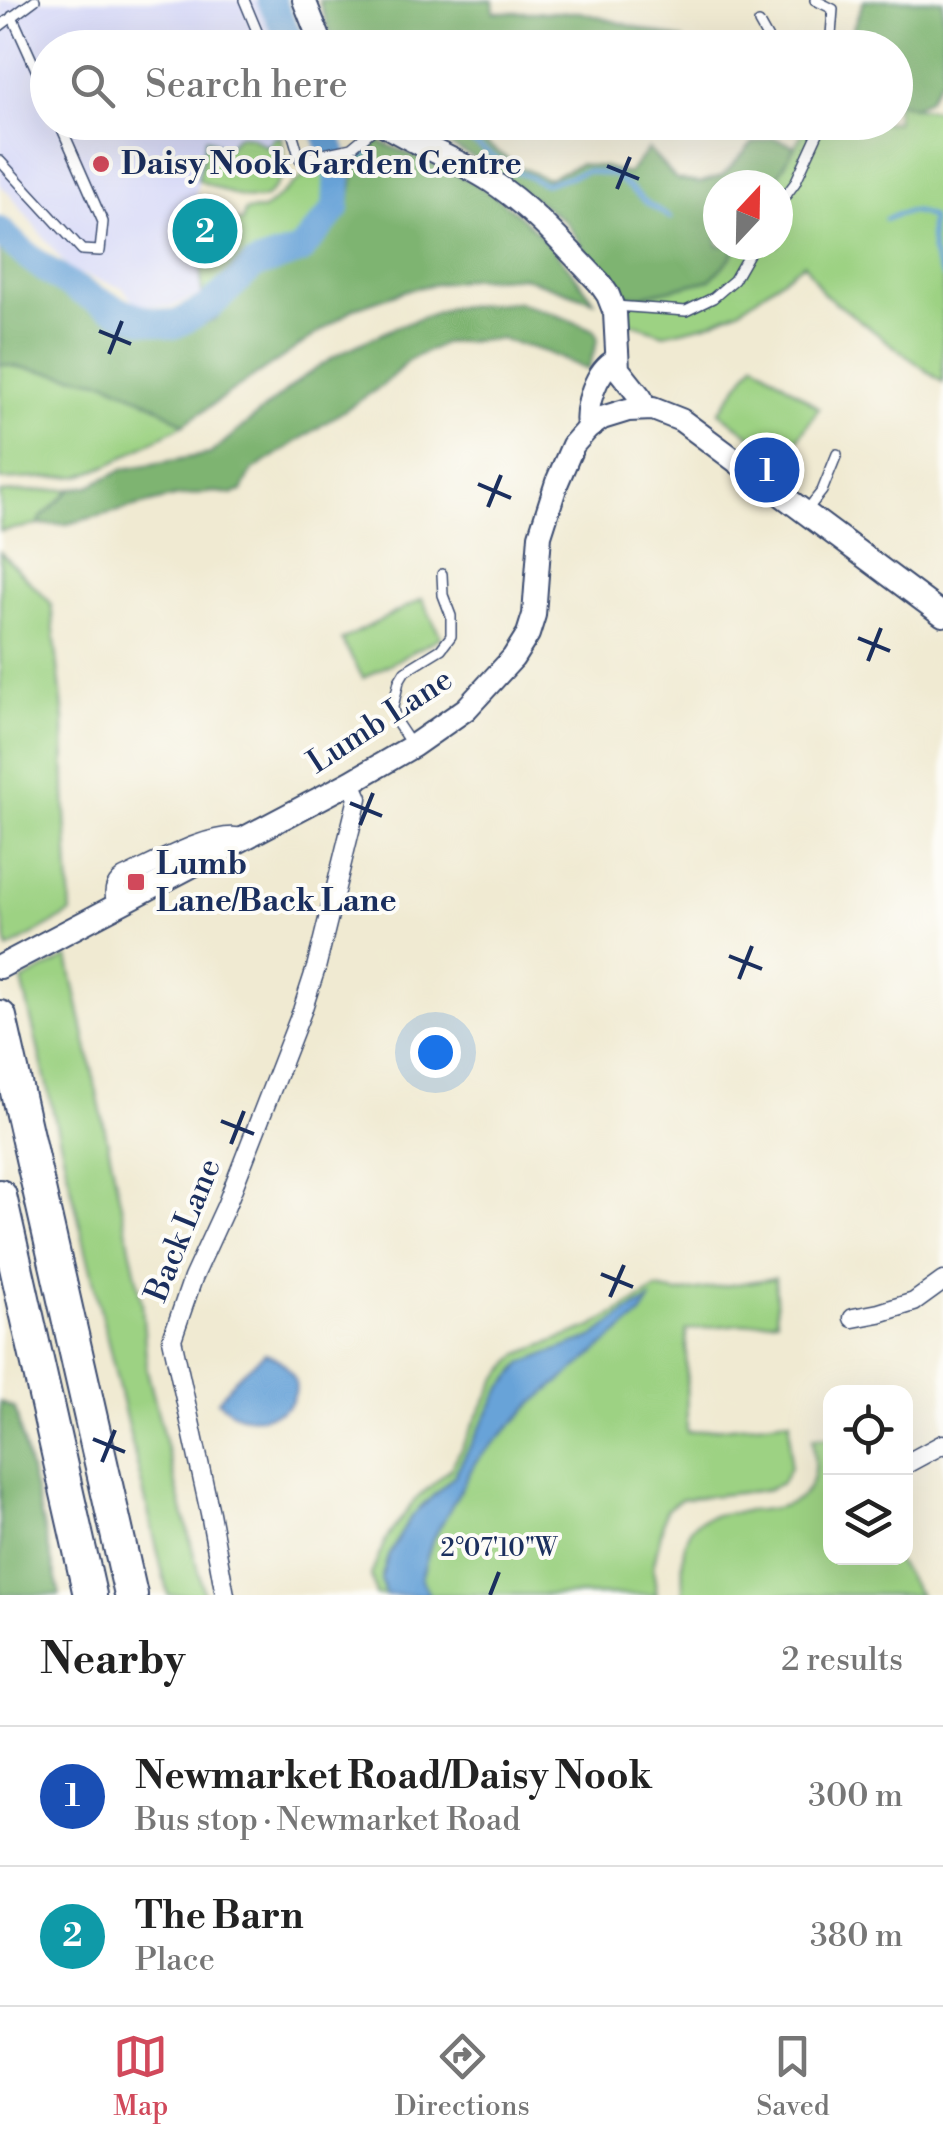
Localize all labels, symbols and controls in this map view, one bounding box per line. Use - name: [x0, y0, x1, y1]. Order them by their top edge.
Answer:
- search box: [30, 30, 913, 140]
- icon: search: [65, 58, 120, 113]
- text: Search here: [145, 62, 348, 109]
- place label: Daisy Nook Garden Centre: [121, 144, 522, 184]
- marker: Daisy Nook Garden Centre: [90, 153, 112, 175]
- north arrow: [703, 170, 793, 260]
- pin: 2: [172, 194, 238, 268]
- pin: 1: [734, 432, 800, 508]
- street label: Lumb Lane: [300, 659, 460, 783]
- place label: Lumb Lane/Back Lane: [156, 844, 397, 921]
- marker: Lumb Lane/Back Lane: [125, 871, 147, 893]
- your location: [410, 1027, 461, 1078]
- street label: Back Lane: [136, 1153, 230, 1308]
- map controls: [823, 1385, 913, 1565]
- button: locate: [823, 1385, 913, 1475]
- button: layers: [823, 1475, 913, 1565]
- text: 2°07'10"W: [441, 1533, 559, 1564]
- text: Nearby: [40, 1634, 185, 1687]
- text: 2 results: [781, 1640, 903, 1680]
- text: Newmarket Road/Daisy Nook: [135, 1753, 652, 1800]
- text: 1: [65, 1776, 80, 1816]
- text: 300 m: [808, 1776, 903, 1816]
- text: Bus stop · Newmarket Road: [135, 1800, 520, 1840]
- text: The Barn: [135, 1893, 304, 1940]
- text: 2: [62, 1916, 83, 1956]
- text: 380 m: [810, 1916, 903, 1956]
- text: Place: [135, 1940, 215, 1980]
- tab: Map: [113, 2029, 168, 2124]
- tab: Directions: [395, 2029, 530, 2124]
- tab: Saved: [756, 2029, 830, 2124]

